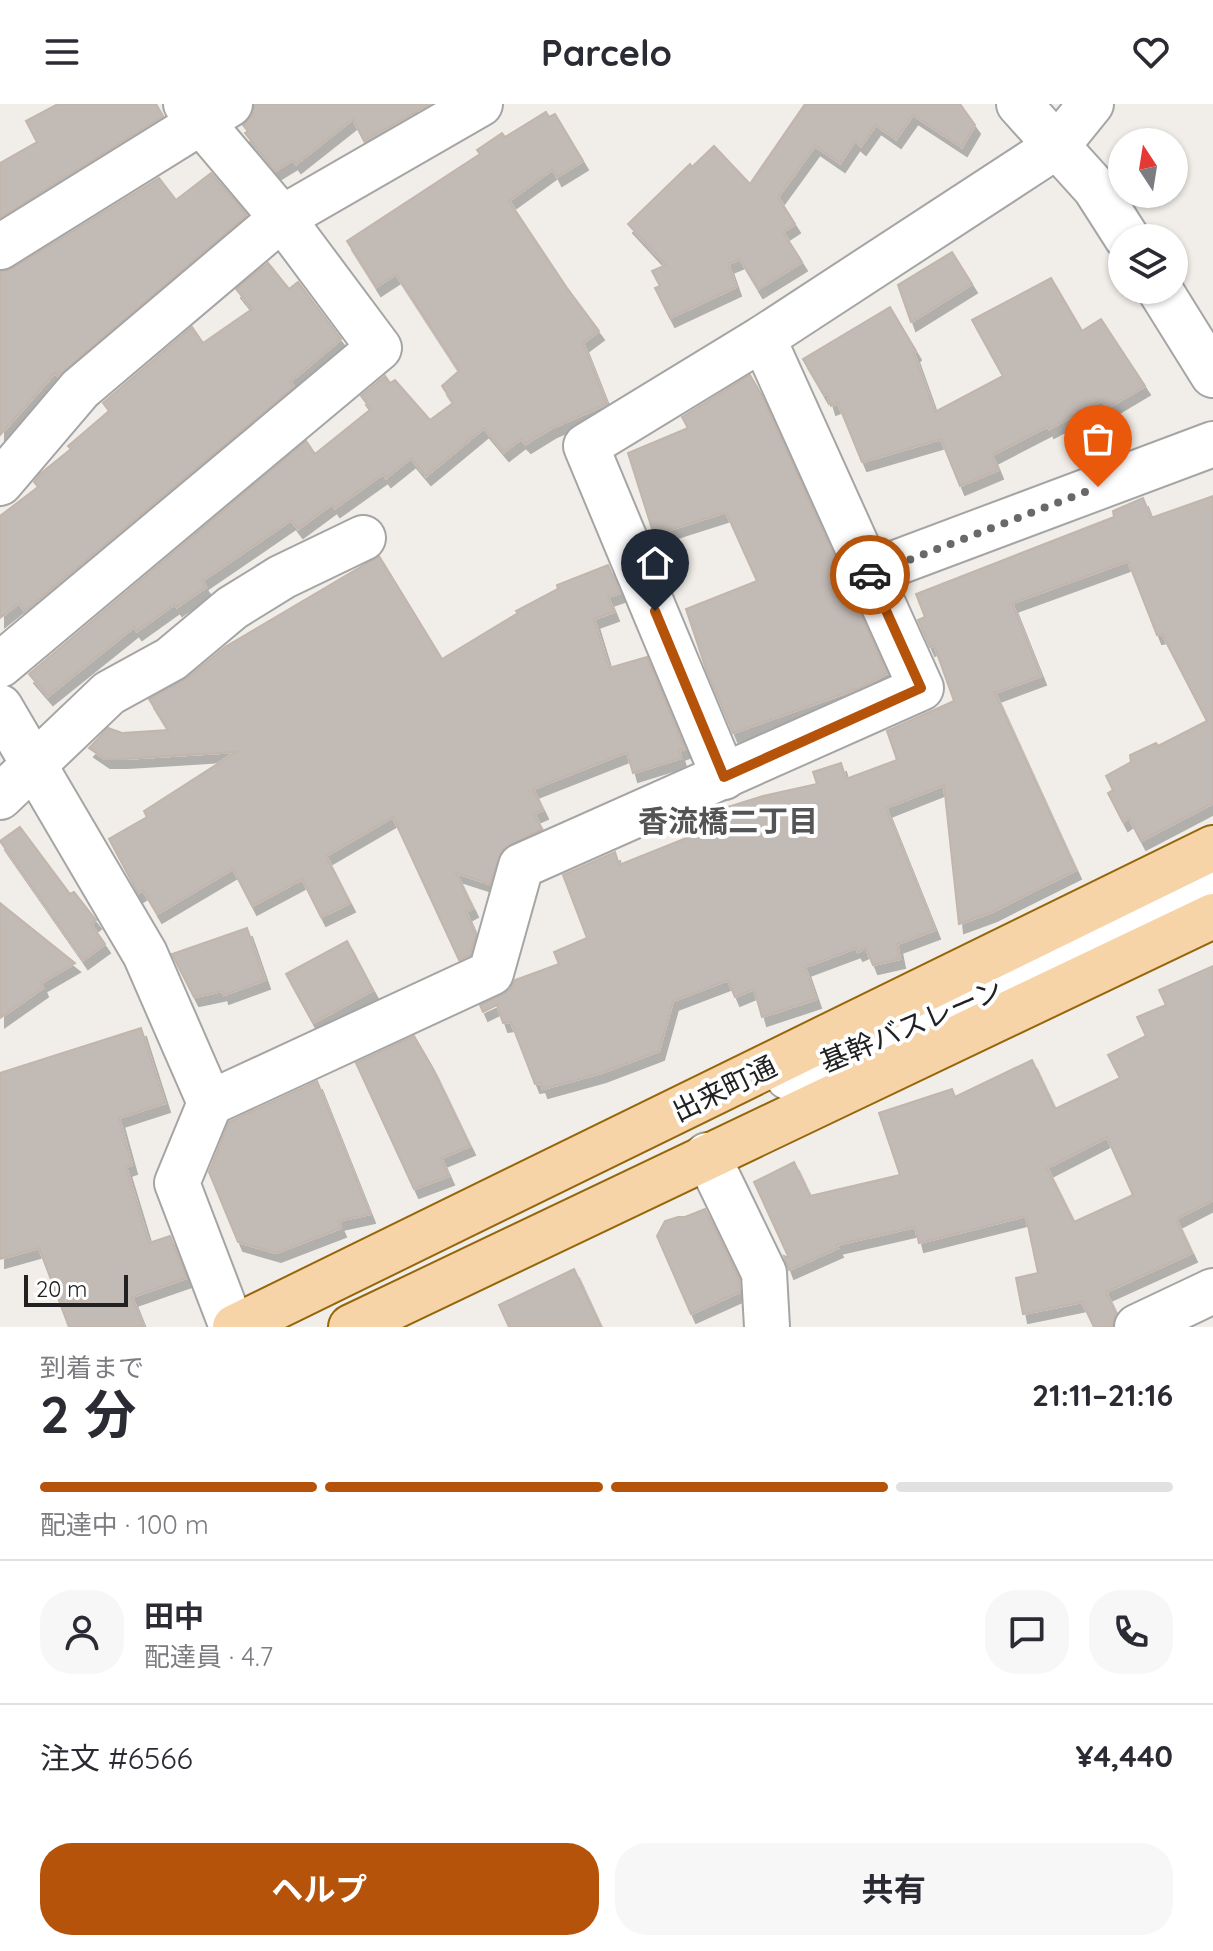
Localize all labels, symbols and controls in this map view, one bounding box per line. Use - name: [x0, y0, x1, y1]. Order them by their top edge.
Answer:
- icon: menu: [40, 30, 84, 74]
- text: Parcelo: [541, 30, 672, 75]
- icon: heart: [1129, 30, 1173, 74]
- north arrow: [1108, 128, 1188, 208]
- map controls: [1108, 128, 1188, 304]
- button: layers: [1108, 224, 1188, 304]
- pin: [1064, 405, 1132, 487]
- icon: bag: [1076, 417, 1120, 461]
- pin: [621, 529, 689, 611]
- courier: [830, 535, 910, 615]
- icon: home: [633, 541, 677, 585]
- icon: car: [848, 553, 892, 597]
- district label: 香流橋二丁目: [638, 802, 818, 840]
- street label: 基幹バスレーン: [815, 971, 1007, 1079]
- street label: 出来町通: [666, 1048, 782, 1128]
- scale bar: [24, 1271, 128, 1307]
- text: 20 m: [36, 1275, 87, 1303]
- text: 到着まで: [40, 1351, 144, 1384]
- text: 21:11–21:16: [1032, 1376, 1173, 1414]
- text: 2 分: [40, 1381, 136, 1446]
- text: 配達中 · 100 m: [40, 1508, 209, 1541]
- button: person: [40, 1590, 124, 1674]
- button: chat: [985, 1590, 1069, 1674]
- button: phone: [1089, 1590, 1173, 1674]
- text: 田中: [144, 1597, 204, 1635]
- text: 配達員 · 4.7: [144, 1640, 273, 1673]
- text: ¥4,440: [1076, 1737, 1173, 1775]
- text: 注文 #6566: [40, 1739, 193, 1777]
- button: ヘルプ: [40, 1843, 599, 1935]
- button: 共有: [615, 1843, 1173, 1935]

